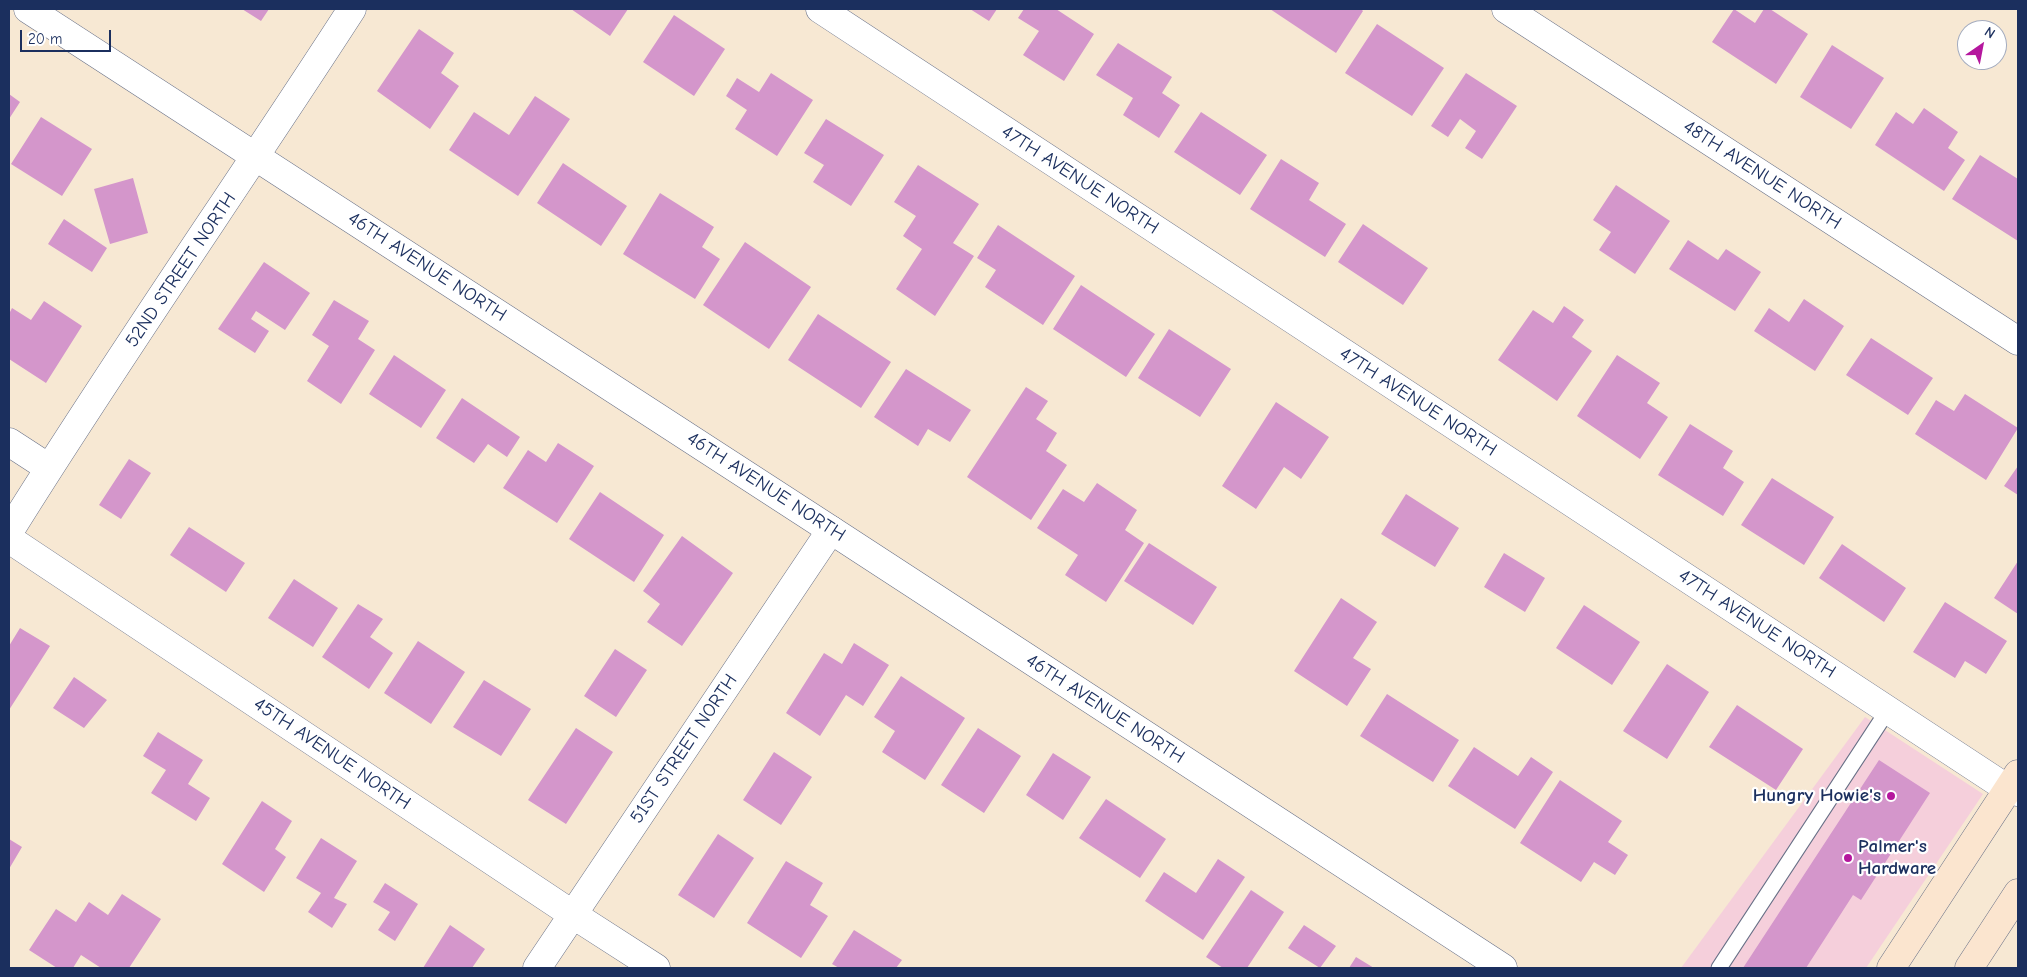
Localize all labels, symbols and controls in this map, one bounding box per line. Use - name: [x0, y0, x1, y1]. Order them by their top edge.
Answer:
- scale bar: [22, 20, 114, 52]
- north arrow: [1957, 20, 2007, 70]
- text: N: [1981, 23, 1998, 42]
- text: 20 m: [28, 30, 62, 48]
- street label: 48TH AVENUE NORTH: [1679, 115, 1845, 235]
- street label: 47TH AVENUE NORTH: [997, 121, 1163, 239]
- street label: 52ND STREET NORTH: [121, 188, 241, 352]
- street label: 46TH AVENUE NORTH: [343, 207, 511, 327]
- street label: 47TH AVENUE NORTH: [1335, 343, 1501, 461]
- street label: 46TH AVENUE NORTH: [682, 427, 850, 547]
- street label: 47TH AVENUE NORTH: [1674, 565, 1840, 683]
- street label: 46TH AVENUE NORTH: [1021, 649, 1189, 769]
- street label: 51ST STREET NORTH: [626, 670, 742, 828]
- street label: 45TH AVENUE NORTH: [249, 693, 415, 815]
- place label: Hungry Howie's: [1753, 785, 1881, 807]
- marker: Hungry Howie's: [1885, 790, 1897, 802]
- place label: Palmer's Hardware: [1858, 836, 1936, 880]
- marker: Palmer's Hardware: [1842, 852, 1854, 864]

